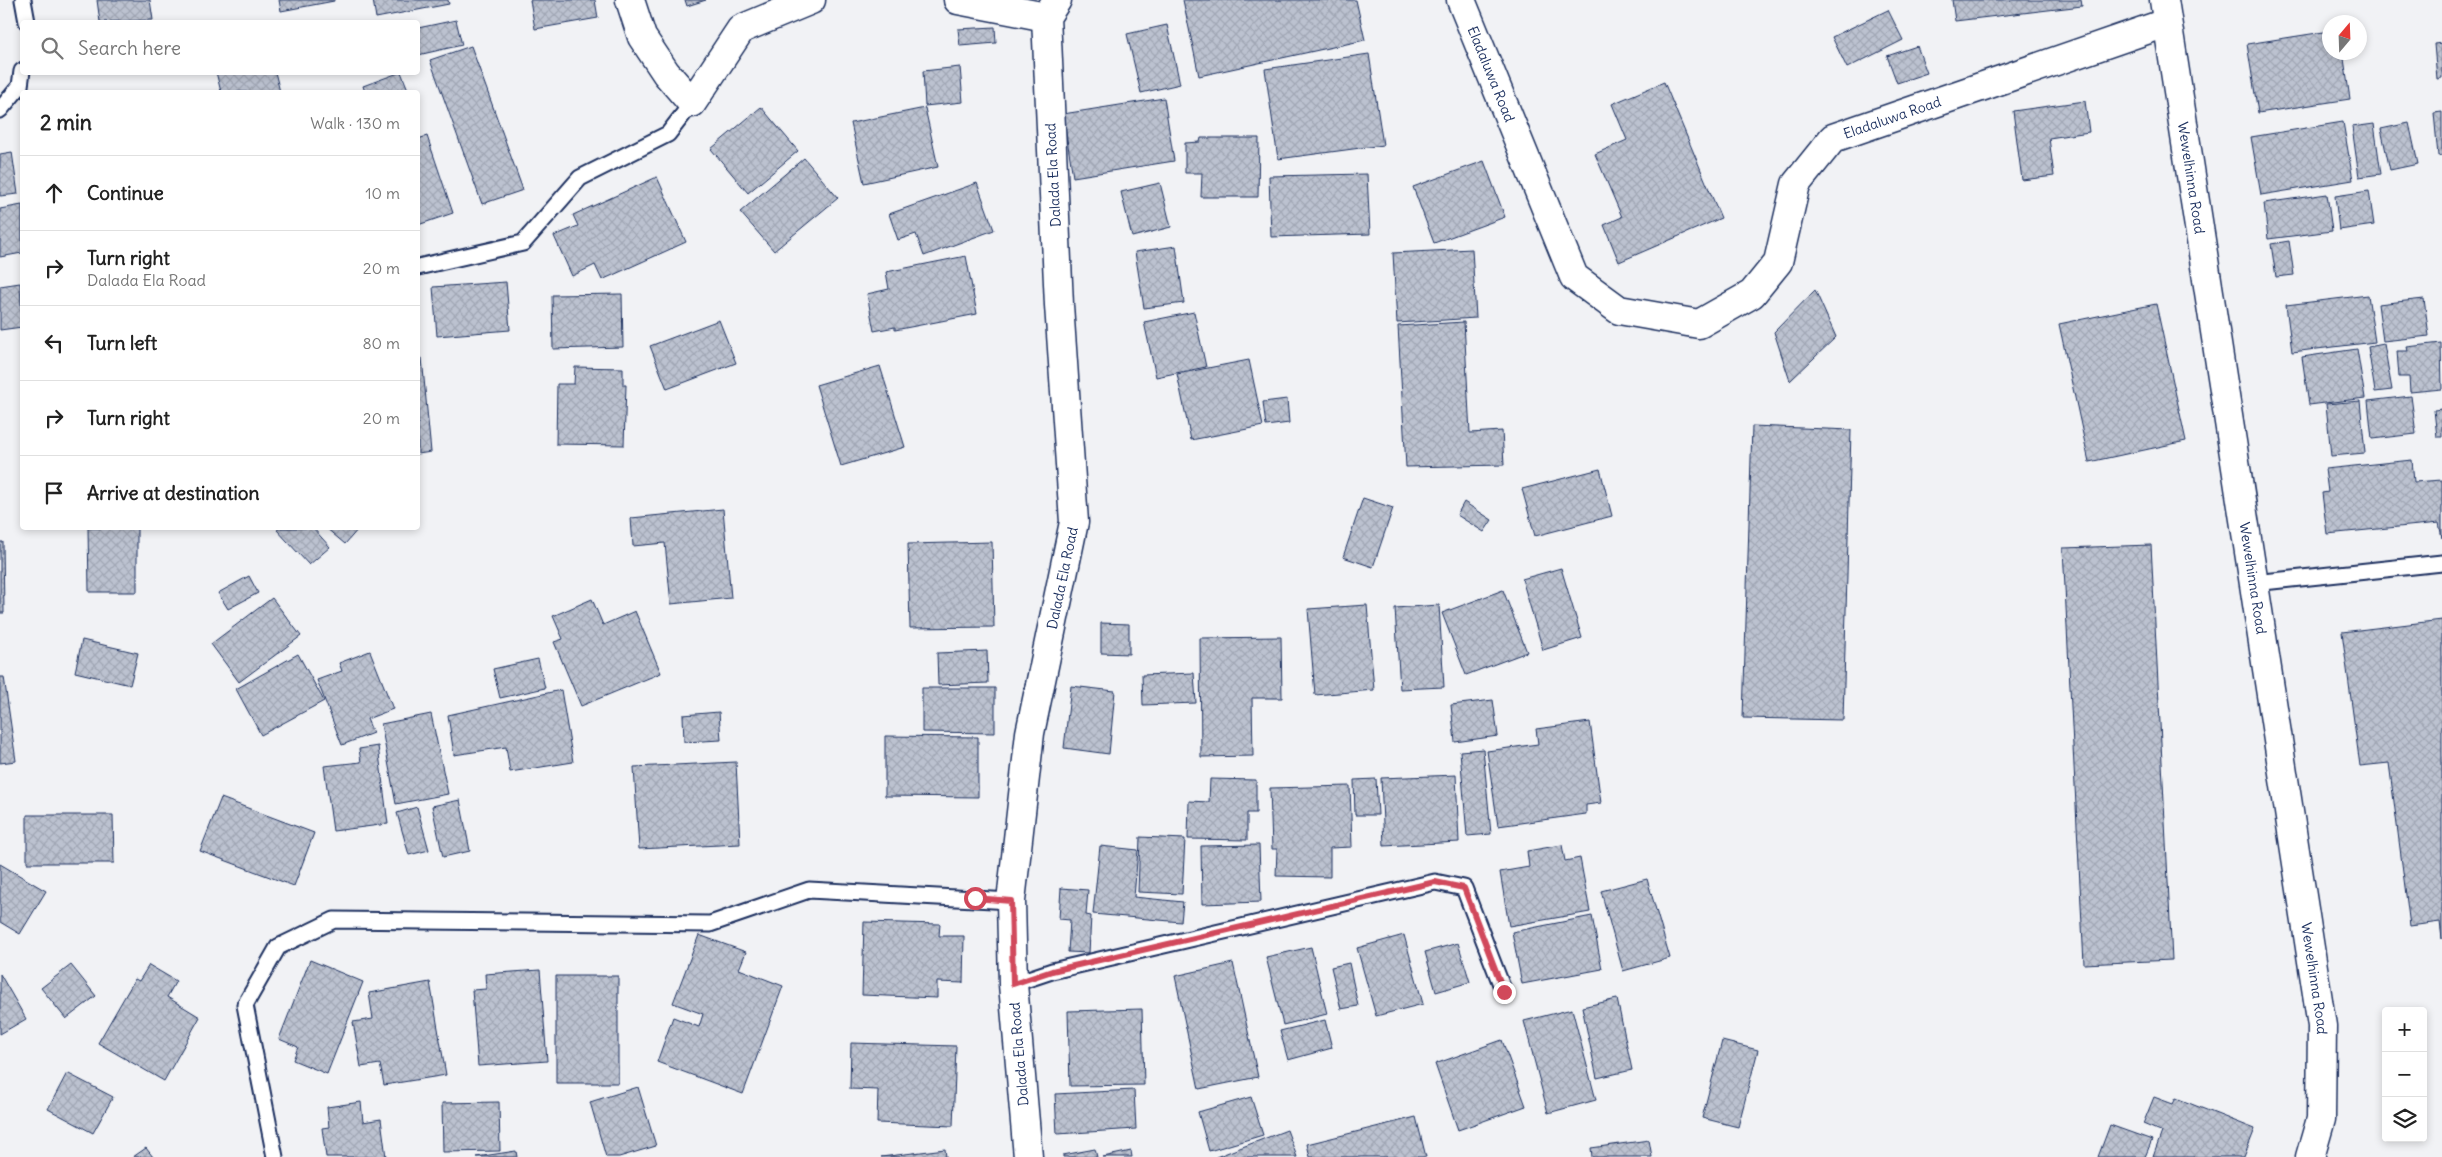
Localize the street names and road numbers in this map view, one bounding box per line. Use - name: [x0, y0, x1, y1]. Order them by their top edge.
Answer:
- street label: Eladaluwa Road: [1464, 23, 1519, 125]
- street label: Eladaluwa Road: [1841, 92, 1943, 143]
- street label: Wewelhinna Road: [2174, 121, 2209, 235]
- street label: Dalada Ela Road: [1041, 123, 1065, 227]
- street label: Wewelhinna Road: [2236, 521, 2271, 635]
- street label: Dalada Ela Road: [1043, 525, 1082, 631]
- street label: Wewelhinna Road: [2297, 921, 2331, 1035]
- street label: Dalada Ela Road: [1005, 1001, 1033, 1107]

